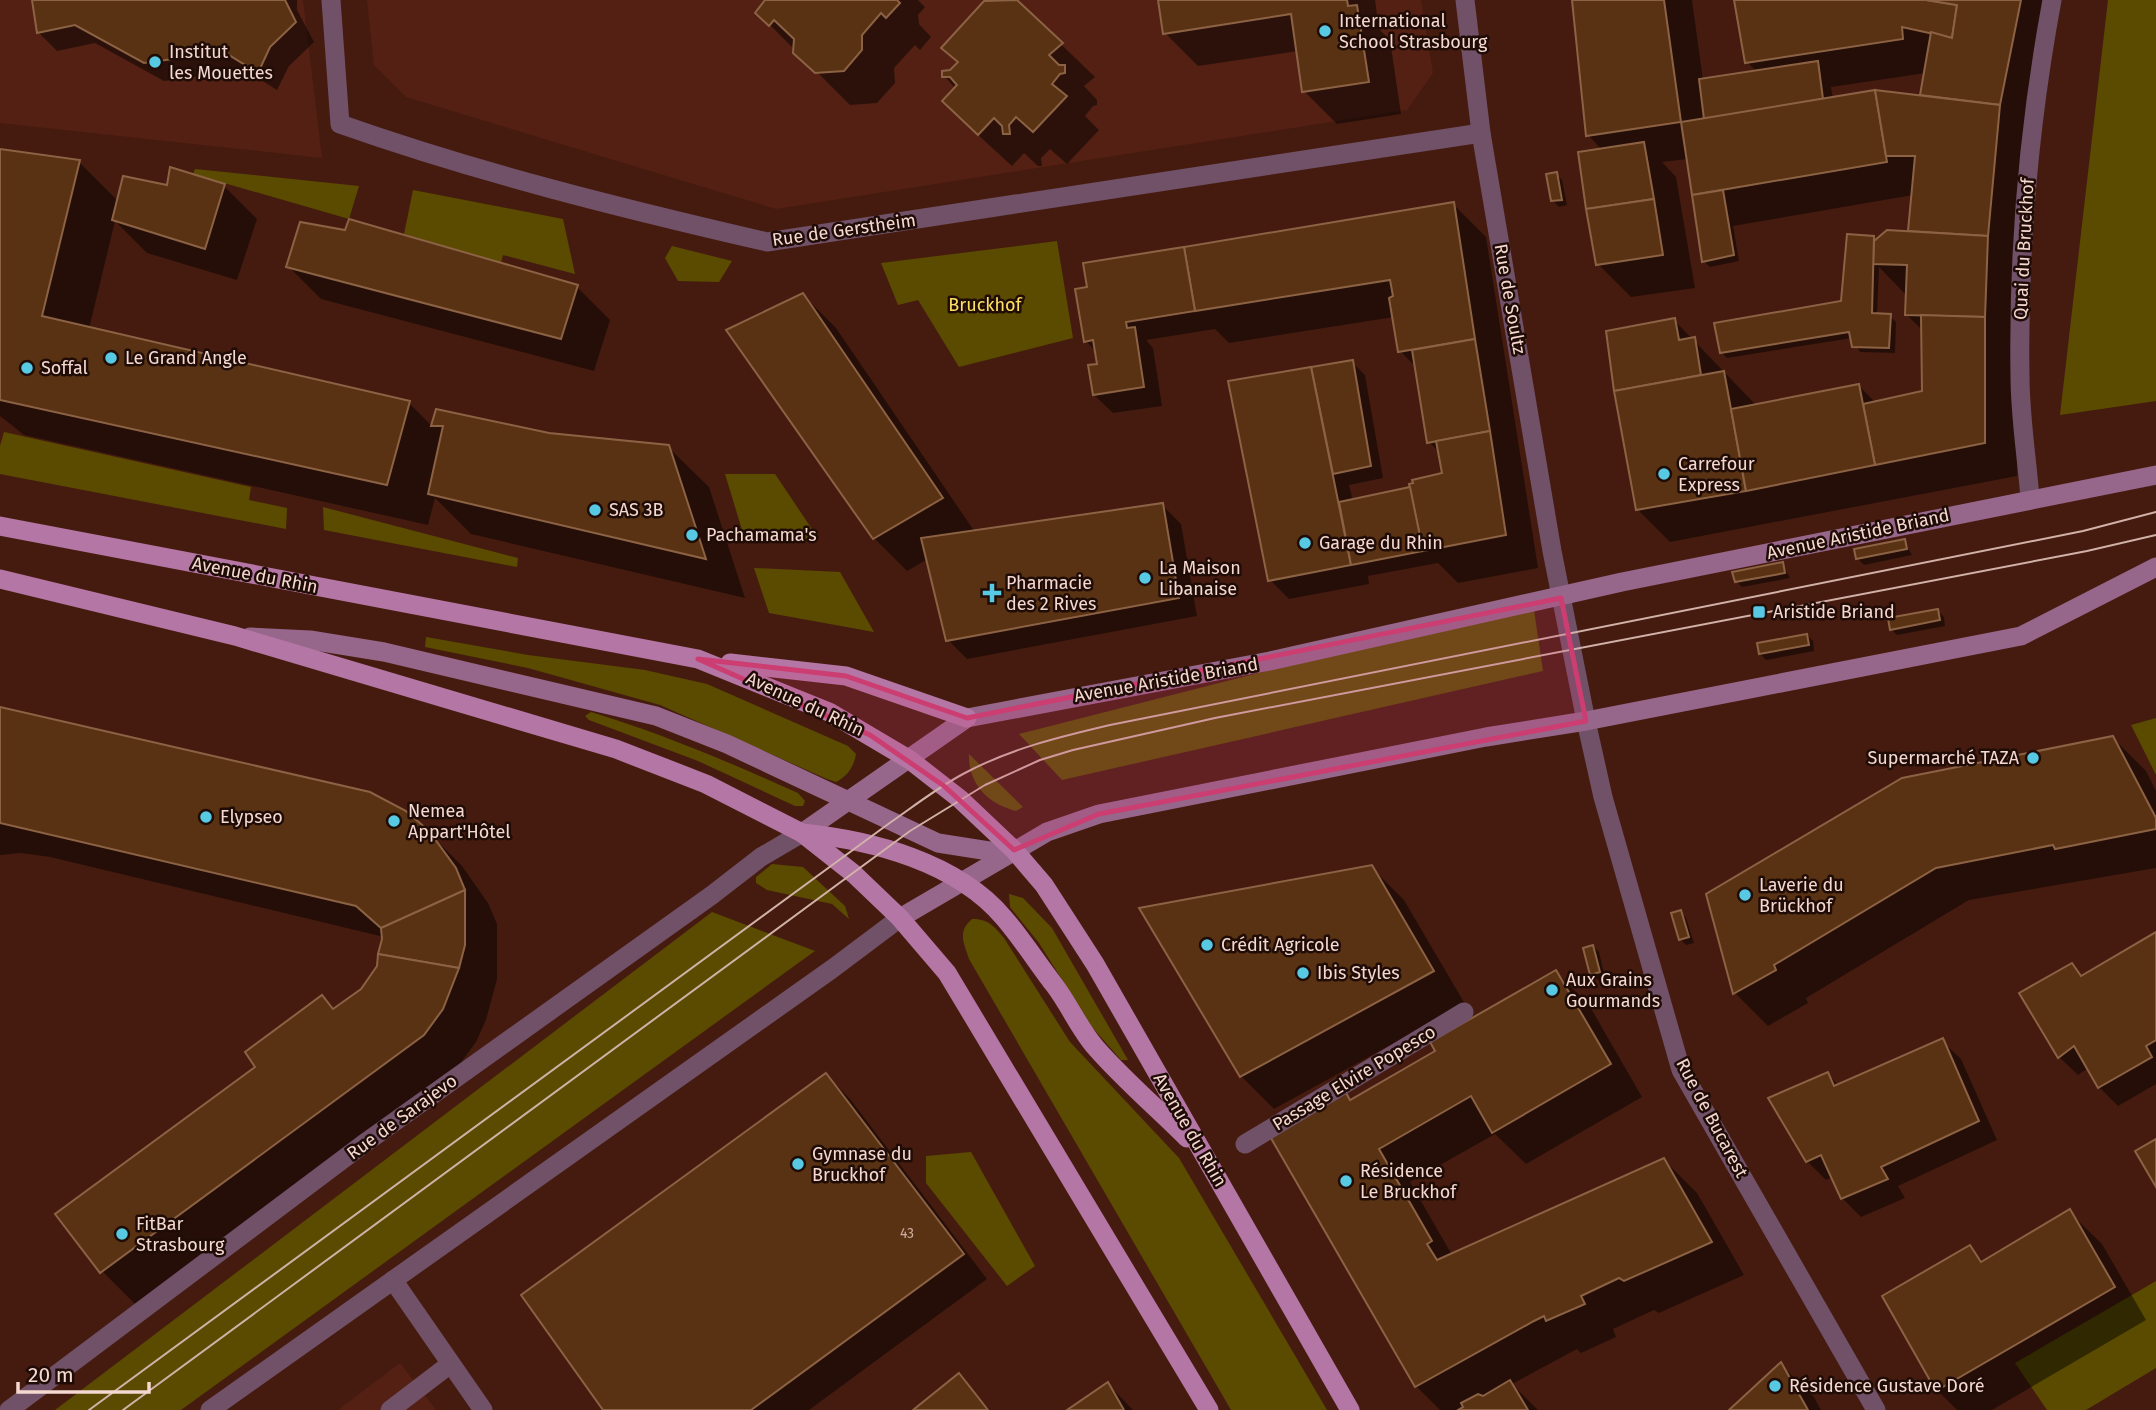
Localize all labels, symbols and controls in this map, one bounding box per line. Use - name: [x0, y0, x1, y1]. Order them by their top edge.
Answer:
- place label: International School Strasbourg: [1339, 10, 1488, 53]
- marker: International School Strasbourg: [1317, 23, 1333, 39]
- place label: Institut les Mouettes: [169, 41, 273, 84]
- marker: Institut les Mouettes: [147, 54, 163, 70]
- street label: Quai du Bruckhof: [2009, 176, 2039, 320]
- street label: Rue de Gerstheim: [771, 209, 917, 251]
- street label: Rue de Soultz: [1489, 242, 1531, 356]
- park label: Bruckhof: [948, 294, 1024, 316]
- place label: Le Grand Angle: [125, 347, 247, 369]
- marker: Le Grand Angle: [103, 350, 119, 366]
- place label: Soffal: [41, 357, 88, 379]
- marker: Soffal: [19, 360, 35, 376]
- place label: Carrefour Express: [1678, 453, 1755, 496]
- marker: Carrefour Express: [1656, 466, 1672, 482]
- place label: SAS 3B: [609, 499, 664, 521]
- marker: SAS 3B: [587, 502, 603, 518]
- street label: Avenue Aristide Briand: [1765, 504, 1951, 564]
- place label: Pachamama's: [706, 524, 817, 546]
- marker: Pachamama's: [684, 527, 700, 543]
- place label: Garage du Rhin: [1319, 532, 1443, 554]
- marker: Garage du Rhin: [1297, 535, 1313, 551]
- street label: Avenue du Rhin: [190, 552, 320, 598]
- place label: La Maison Libanaise: [1159, 557, 1241, 600]
- marker: La Maison Libanaise: [1137, 570, 1153, 586]
- place label: Pharmacie des 2 Rives: [1006, 572, 1096, 615]
- marker: Pharmacie des 2 Rives: [984, 585, 1000, 601]
- place label: Aristide Briand: [1773, 601, 1895, 623]
- marker: Aristide Briand: [1751, 604, 1767, 620]
- street label: Avenue Aristide Briand: [1072, 653, 1260, 707]
- street label: Avenue du Rhin: [743, 667, 867, 741]
- place label: Supermarché TAZA: [1867, 747, 2020, 769]
- marker: Supermarché TAZA: [2025, 750, 2041, 766]
- place label: Nemea Appart'Hôtel: [408, 800, 511, 843]
- place label: Elypseo: [220, 806, 283, 828]
- marker: Elypseo: [198, 809, 214, 825]
- marker: Nemea Appart'Hôtel: [386, 813, 402, 829]
- place label: Laverie du Brückhof: [1759, 874, 1844, 917]
- marker: Laverie du Brückhof: [1737, 887, 1753, 903]
- place label: Crédit Agricole: [1221, 934, 1340, 956]
- marker: Crédit Agricole: [1199, 937, 1215, 953]
- place label: Ibis Styles: [1317, 962, 1400, 984]
- marker: Ibis Styles: [1295, 965, 1311, 981]
- place label: Aux Grains Gourmands: [1566, 969, 1660, 1012]
- marker: Aux Grains Gourmands: [1544, 982, 1560, 998]
- street label: Passage Elvire Popesco: [1268, 1021, 1440, 1135]
- street label: Rue de Bucarest: [1671, 1055, 1753, 1182]
- street label: Avenue du Rhin: [1149, 1069, 1231, 1191]
- street label: Rue de Sarajevo: [343, 1070, 461, 1164]
- place label: Gymnase du Bruckhof: [812, 1143, 912, 1186]
- marker: Gymnase du Bruckhof: [790, 1156, 806, 1172]
- place label: Résidence Le Bruckhof: [1360, 1160, 1458, 1203]
- marker: Résidence Le Bruckhof: [1338, 1173, 1354, 1189]
- place label: FitBar Strasbourg: [136, 1213, 225, 1256]
- house number: 43: [900, 1225, 914, 1242]
- marker: FitBar Strasbourg: [114, 1226, 130, 1242]
- scale bar: [18, 1350, 149, 1394]
- text: 20 m: [28, 1362, 74, 1388]
- place label: Résidence Gustave Doré: [1789, 1375, 1985, 1397]
- marker: Résidence Gustave Doré: [1767, 1378, 1783, 1394]

